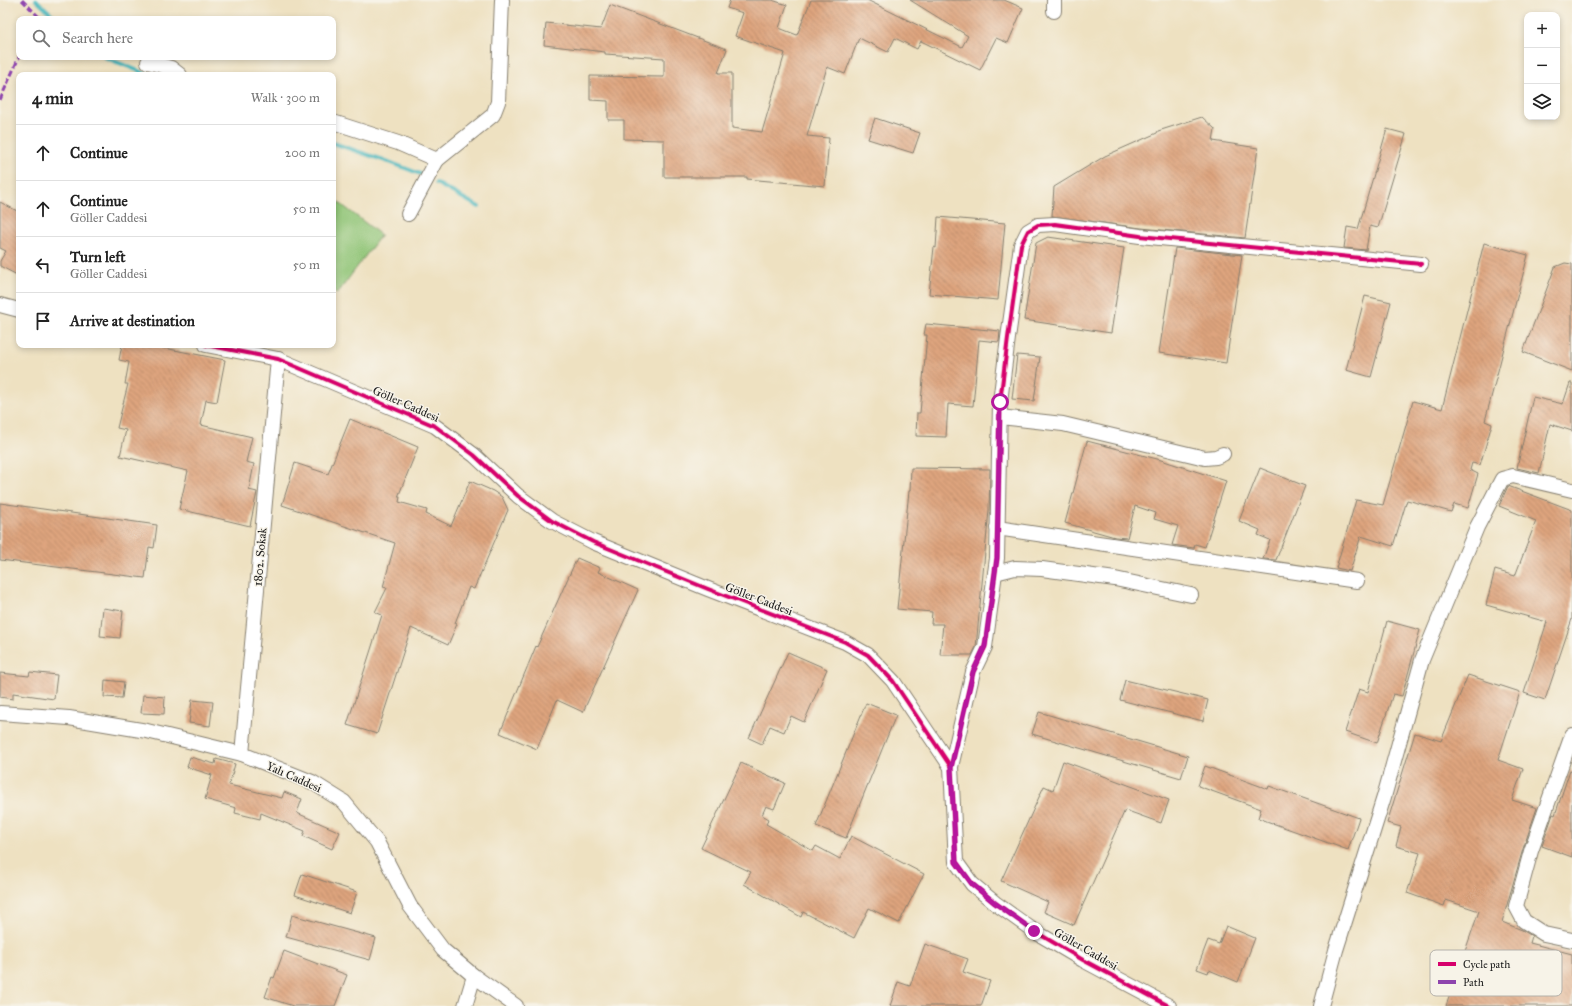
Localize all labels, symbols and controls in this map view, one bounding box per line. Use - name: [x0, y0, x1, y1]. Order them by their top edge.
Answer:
- map controls: [1524, 12, 1560, 120]
- button: +: [1524, 12, 1560, 48]
- search box: [16, 16, 336, 60]
- icon: search: [30, 27, 52, 49]
- text: Search here: [62, 29, 133, 47]
- button: −: [1524, 48, 1560, 84]
- button: layers: [1524, 84, 1560, 120]
- text: 4 min: [32, 88, 73, 109]
- text: Walk · 300 m: [251, 90, 320, 106]
- icon: ahead: [32, 142, 54, 164]
- text: Continue: [70, 144, 128, 162]
- text: 200 m: [285, 145, 320, 161]
- text: Continue: [70, 192, 128, 210]
- icon: ahead: [32, 198, 54, 220]
- text: 50 m: [293, 201, 320, 217]
- text: Göller Caddesi: [70, 210, 147, 226]
- text: Turn left: [70, 248, 126, 266]
- icon: left: [32, 254, 54, 276]
- text: 50 m: [293, 257, 320, 273]
- text: Göller Caddesi: [70, 266, 147, 282]
- icon: arrive: [32, 310, 54, 332]
- text: Arrive at destination: [70, 312, 195, 330]
- street label: Göller Caddesi: [371, 383, 442, 425]
- route start: [991, 393, 1009, 411]
- street label: 1802. Sokak: [250, 527, 270, 587]
- street label: Göller Caddesi: [723, 580, 795, 619]
- street label: Yalı Caddesi: [264, 759, 324, 796]
- route end: [1025, 922, 1043, 940]
- street label: Göller Caddesi: [1052, 925, 1121, 973]
- legend: [1430, 950, 1562, 996]
- text: Cycle path: [1463, 958, 1510, 971]
- text: Path: [1463, 976, 1484, 989]

